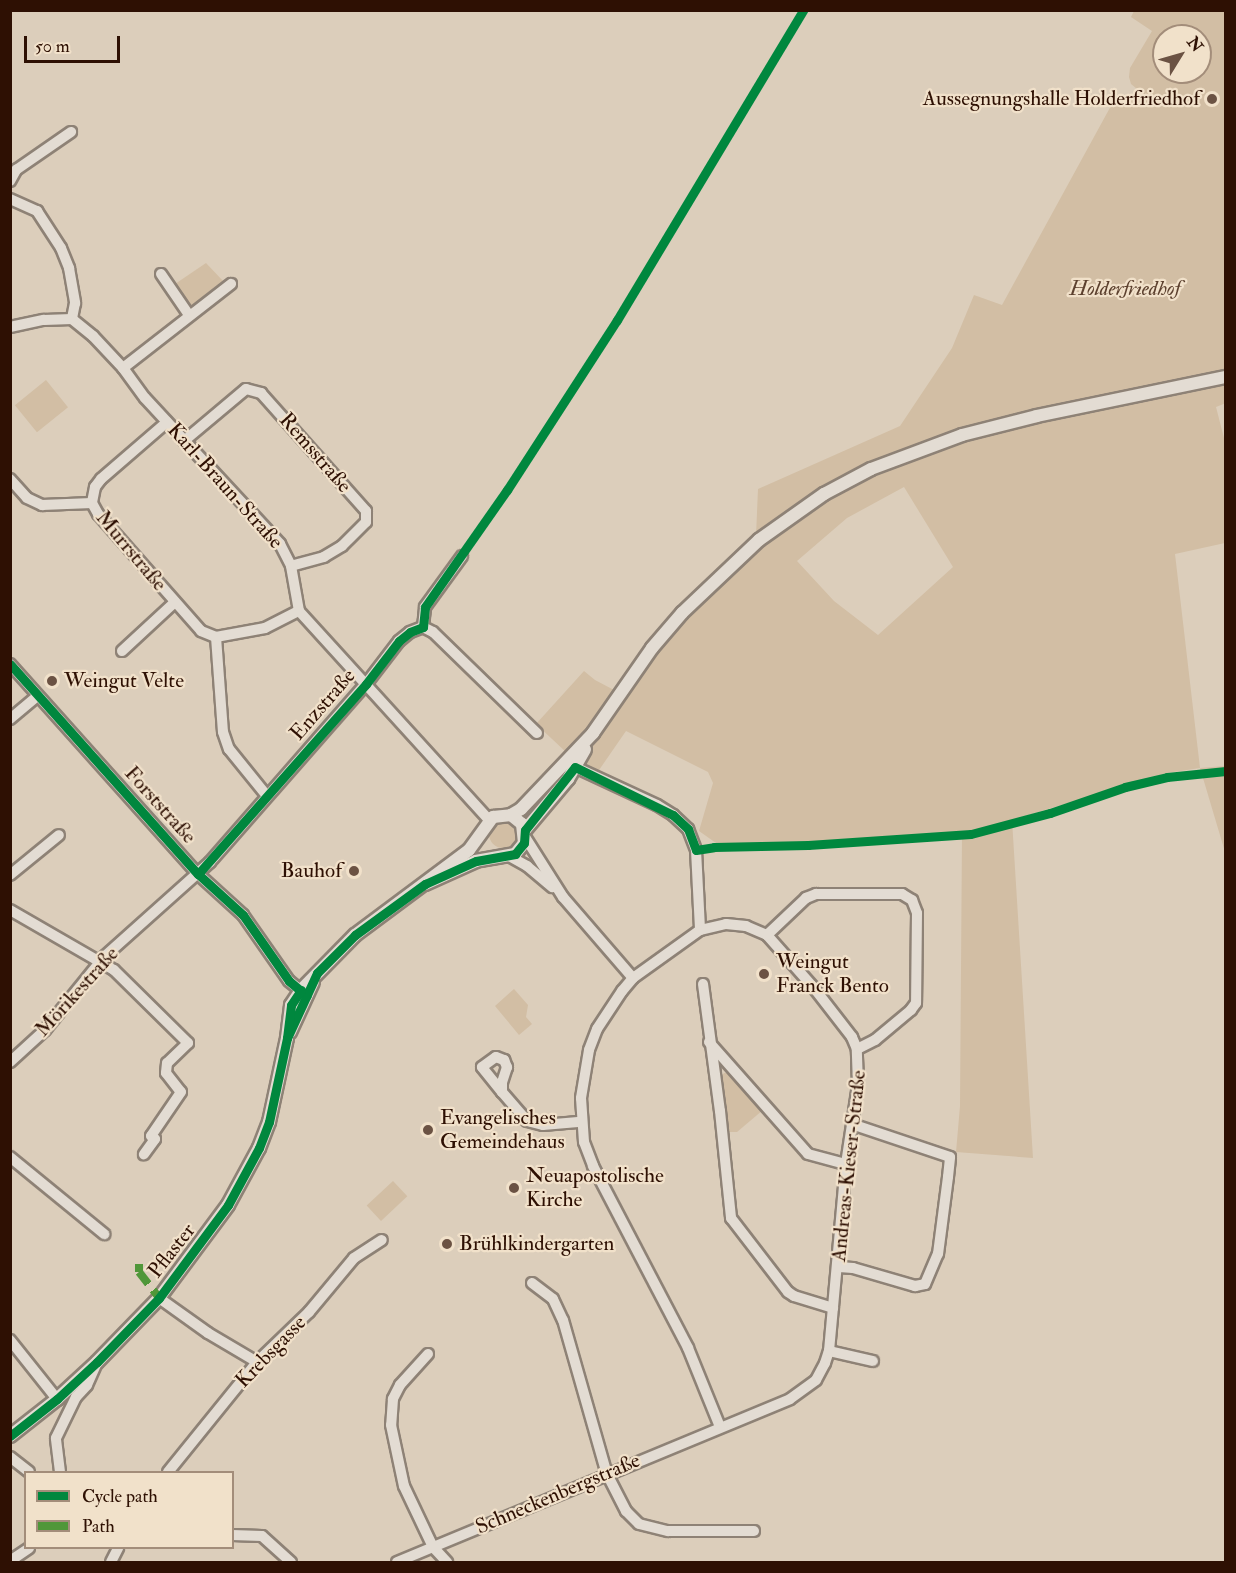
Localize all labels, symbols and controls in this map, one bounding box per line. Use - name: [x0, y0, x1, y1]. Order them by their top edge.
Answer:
- scale bar: [27, 24, 123, 62]
- north arrow: [1152, 24, 1212, 84]
- text: N: [1182, 33, 1207, 56]
- text: 50 m: [35, 35, 70, 58]
- place label: Aussegnungshalle Holderfriedhof: [923, 86, 1200, 112]
- marker: Aussegnungshalle Holderfriedhof: [1205, 92, 1219, 106]
- park label: Holderfriedhof: [1070, 276, 1180, 302]
- street label: Remsstraße: [273, 408, 357, 498]
- street label: Karl-Braun-Straße: [162, 418, 288, 554]
- street label: Murrstraße: [90, 506, 172, 596]
- street label: Enzstraße: [285, 664, 361, 746]
- place label: Weingut Velte: [64, 668, 184, 694]
- marker: Weingut Velte: [45, 674, 59, 688]
- street label: Forststraße: [119, 761, 201, 849]
- place label: Bauhof: [281, 858, 342, 884]
- marker: Bauhof: [347, 864, 361, 878]
- street label: Mörikestraße: [30, 942, 124, 1042]
- place label: Weingut Franck Bento: [776, 949, 889, 999]
- marker: Weingut Franck Bento: [757, 967, 771, 981]
- street label: Andreas-Kieser-Straße: [826, 1069, 872, 1263]
- place label: Evangelisches Gemeindehaus: [440, 1105, 565, 1155]
- marker: Evangelisches Gemeindehaus: [421, 1123, 435, 1137]
- place label: Neuapostolische Kirche: [526, 1163, 664, 1213]
- marker: Neuapostolische Kirche: [507, 1181, 521, 1195]
- street label: Pflaster: [143, 1219, 201, 1283]
- place label: Brühlkindergarten: [459, 1231, 614, 1257]
- marker: Brühlkindergarten: [440, 1237, 454, 1251]
- street label: Krebsgasse: [230, 1311, 312, 1393]
- street label: Schneckenbergstraße: [472, 1448, 644, 1540]
- legend: [24, 1471, 234, 1549]
- text: Cycle path: [82, 1485, 158, 1508]
- text: Path: [82, 1515, 115, 1538]

